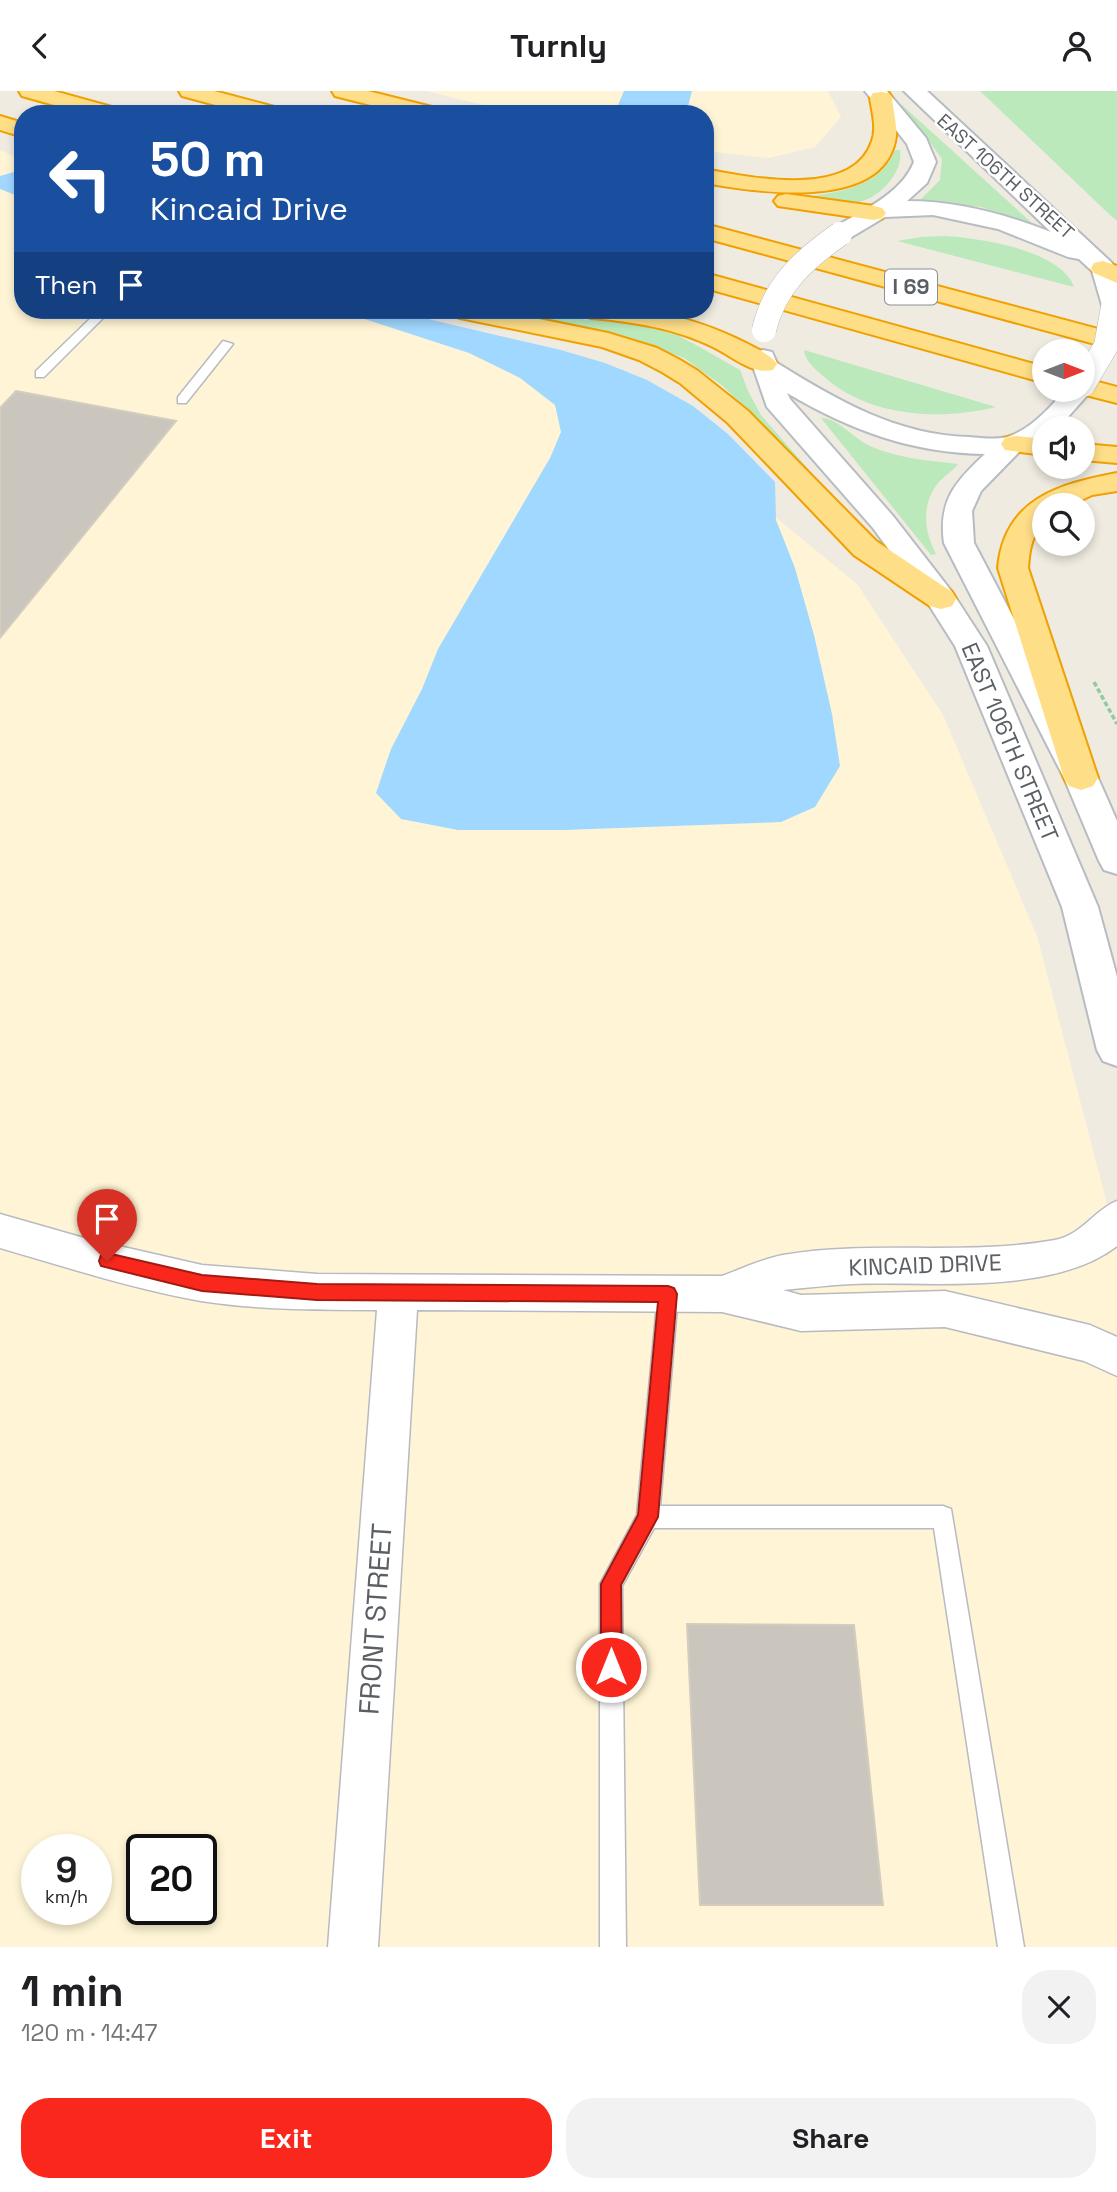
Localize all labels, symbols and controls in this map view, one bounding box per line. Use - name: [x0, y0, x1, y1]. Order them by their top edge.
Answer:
- text: Turnly: [510, 26, 607, 66]
- icon: back: [21, 27, 59, 65]
- icon: person: [1058, 27, 1096, 65]
- street label: EAST 106TH STREET: [932, 108, 1080, 245]
- text: 50 m: [150, 128, 265, 190]
- icon: left: [35, 133, 126, 224]
- text: Kincaid Drive: [150, 189, 348, 229]
- icon: arrive: [112, 266, 150, 304]
- text: Then: [35, 268, 98, 302]
- road number: I 69: [885, 269, 937, 305]
- north arrow: [1032, 339, 1096, 403]
- map controls: [1032, 339, 1095, 556]
- button: sound: [1032, 416, 1095, 479]
- button: search: [1032, 493, 1095, 556]
- street label: EAST 106TH STREET: [954, 638, 1066, 846]
- pin: [77, 1189, 137, 1261]
- icon: arrive: [88, 1200, 126, 1238]
- street label: KINCAID DRIVE: [848, 1247, 1002, 1283]
- street label: FRONT STREET: [350, 1522, 400, 1716]
- position arrow: [574, 1630, 648, 1704]
- speed limit sign: 20: [126, 1834, 217, 1925]
- text: 9: [56, 1848, 77, 1892]
- text: km/h: [45, 1885, 88, 1908]
- text: 1 min: [21, 1965, 124, 2018]
- button: close: [1022, 1970, 1096, 2044]
- text: 120 m · 14:47: [21, 2018, 157, 2048]
- button: Exit: [21, 2098, 552, 2178]
- button: Share: [566, 2098, 1096, 2178]

